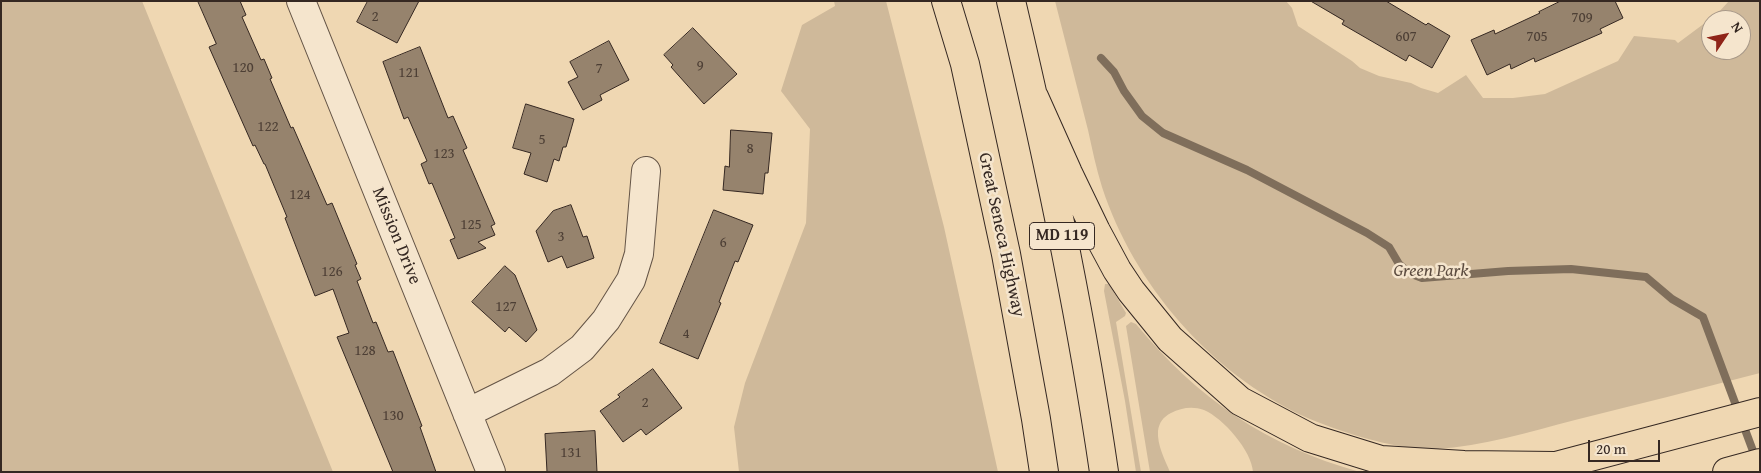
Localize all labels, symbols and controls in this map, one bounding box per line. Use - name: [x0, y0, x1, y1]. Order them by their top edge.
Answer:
- house number: 2: [371, 8, 379, 26]
- house number: 709: [1571, 9, 1593, 27]
- north arrow: [1701, 10, 1751, 60]
- text: N: [1727, 18, 1749, 37]
- house number: 607: [1395, 28, 1417, 46]
- house number: 705: [1526, 28, 1548, 46]
- house number: 9: [696, 57, 704, 75]
- house number: 120: [232, 59, 254, 77]
- house number: 7: [595, 60, 603, 78]
- house number: 121: [398, 64, 420, 82]
- house number: 122: [257, 118, 279, 136]
- house number: 5: [538, 131, 546, 149]
- house number: 8: [746, 140, 754, 158]
- house number: 123: [433, 145, 455, 163]
- street label: Great Seneca Highway: [973, 151, 1029, 319]
- street label: Mission Drive: [367, 184, 425, 288]
- house number: 124: [289, 186, 311, 204]
- house number: 125: [460, 216, 482, 234]
- road number: MD 119: [1030, 222, 1094, 250]
- house number: 3: [557, 228, 565, 246]
- house number: 6: [719, 234, 727, 252]
- park label: Green Park: [1393, 260, 1469, 282]
- house number: 126: [321, 263, 343, 281]
- house number: 127: [495, 298, 517, 316]
- house number: 4: [682, 325, 690, 343]
- house number: 128: [354, 342, 376, 360]
- house number: 2: [641, 394, 649, 412]
- house number: 130: [382, 407, 404, 425]
- scale bar: [1591, 430, 1664, 462]
- text: 20 m: [1596, 438, 1626, 459]
- house number: 131: [560, 444, 582, 462]

